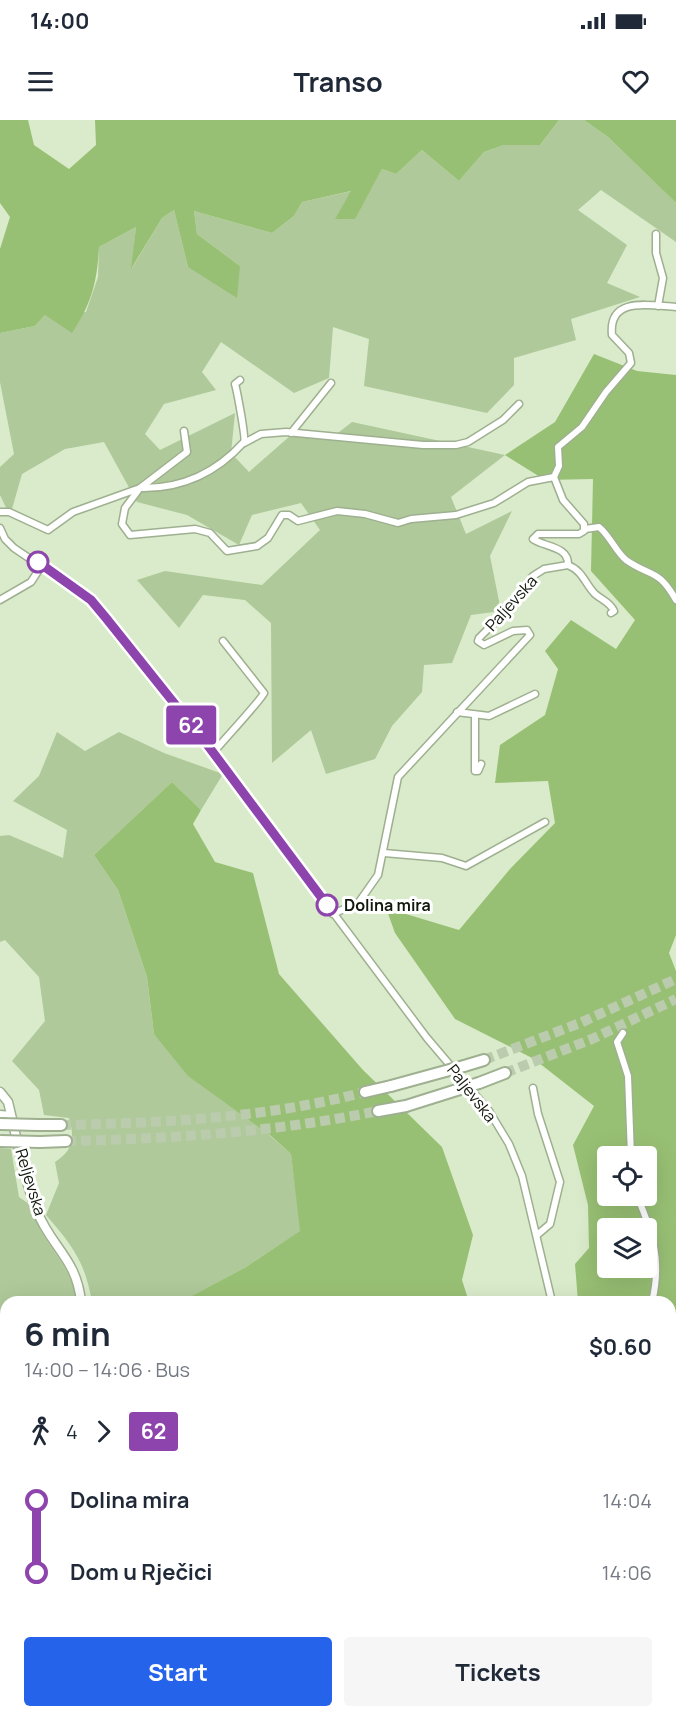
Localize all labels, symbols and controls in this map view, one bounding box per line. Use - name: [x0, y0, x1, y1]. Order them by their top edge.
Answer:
- text: 14:00: [30, 6, 90, 36]
- text: Transo: [293, 63, 383, 100]
- icon: menu: [24, 65, 57, 98]
- icon: heart: [619, 65, 652, 98]
- unlabelled marker: [27, 551, 49, 573]
- street label: Paljevska: [480, 570, 542, 636]
- line badge: 62: [164, 706, 218, 744]
- text: 62: [178, 711, 204, 739]
- marker: Dolina mira: [316, 894, 338, 916]
- place label: Dolina mira: [344, 894, 431, 916]
- street label: Paljevska: [442, 1059, 502, 1127]
- street label: Reljevska: [10, 1146, 52, 1218]
- map controls: [597, 1146, 657, 1278]
- button: locate: [597, 1146, 657, 1206]
- button: layers: [597, 1218, 657, 1278]
- text: 6 min: [24, 1311, 111, 1356]
- text: $0.60: [589, 1332, 652, 1362]
- text: 14:00 – 14:06 · Bus: [24, 1356, 190, 1383]
- icon: walk: [24, 1415, 57, 1448]
- icon: forward: [87, 1415, 120, 1448]
- text: 62: [141, 1417, 166, 1445]
- text: 4: [66, 1418, 78, 1445]
- text: Dolina mira: [70, 1485, 189, 1515]
- text: 14:04: [602, 1487, 652, 1514]
- text: Dom u Rječici: [70, 1557, 212, 1587]
- text: 14:06: [602, 1559, 652, 1586]
- button: Start: [24, 1637, 332, 1706]
- button: Tickets: [344, 1637, 652, 1706]

